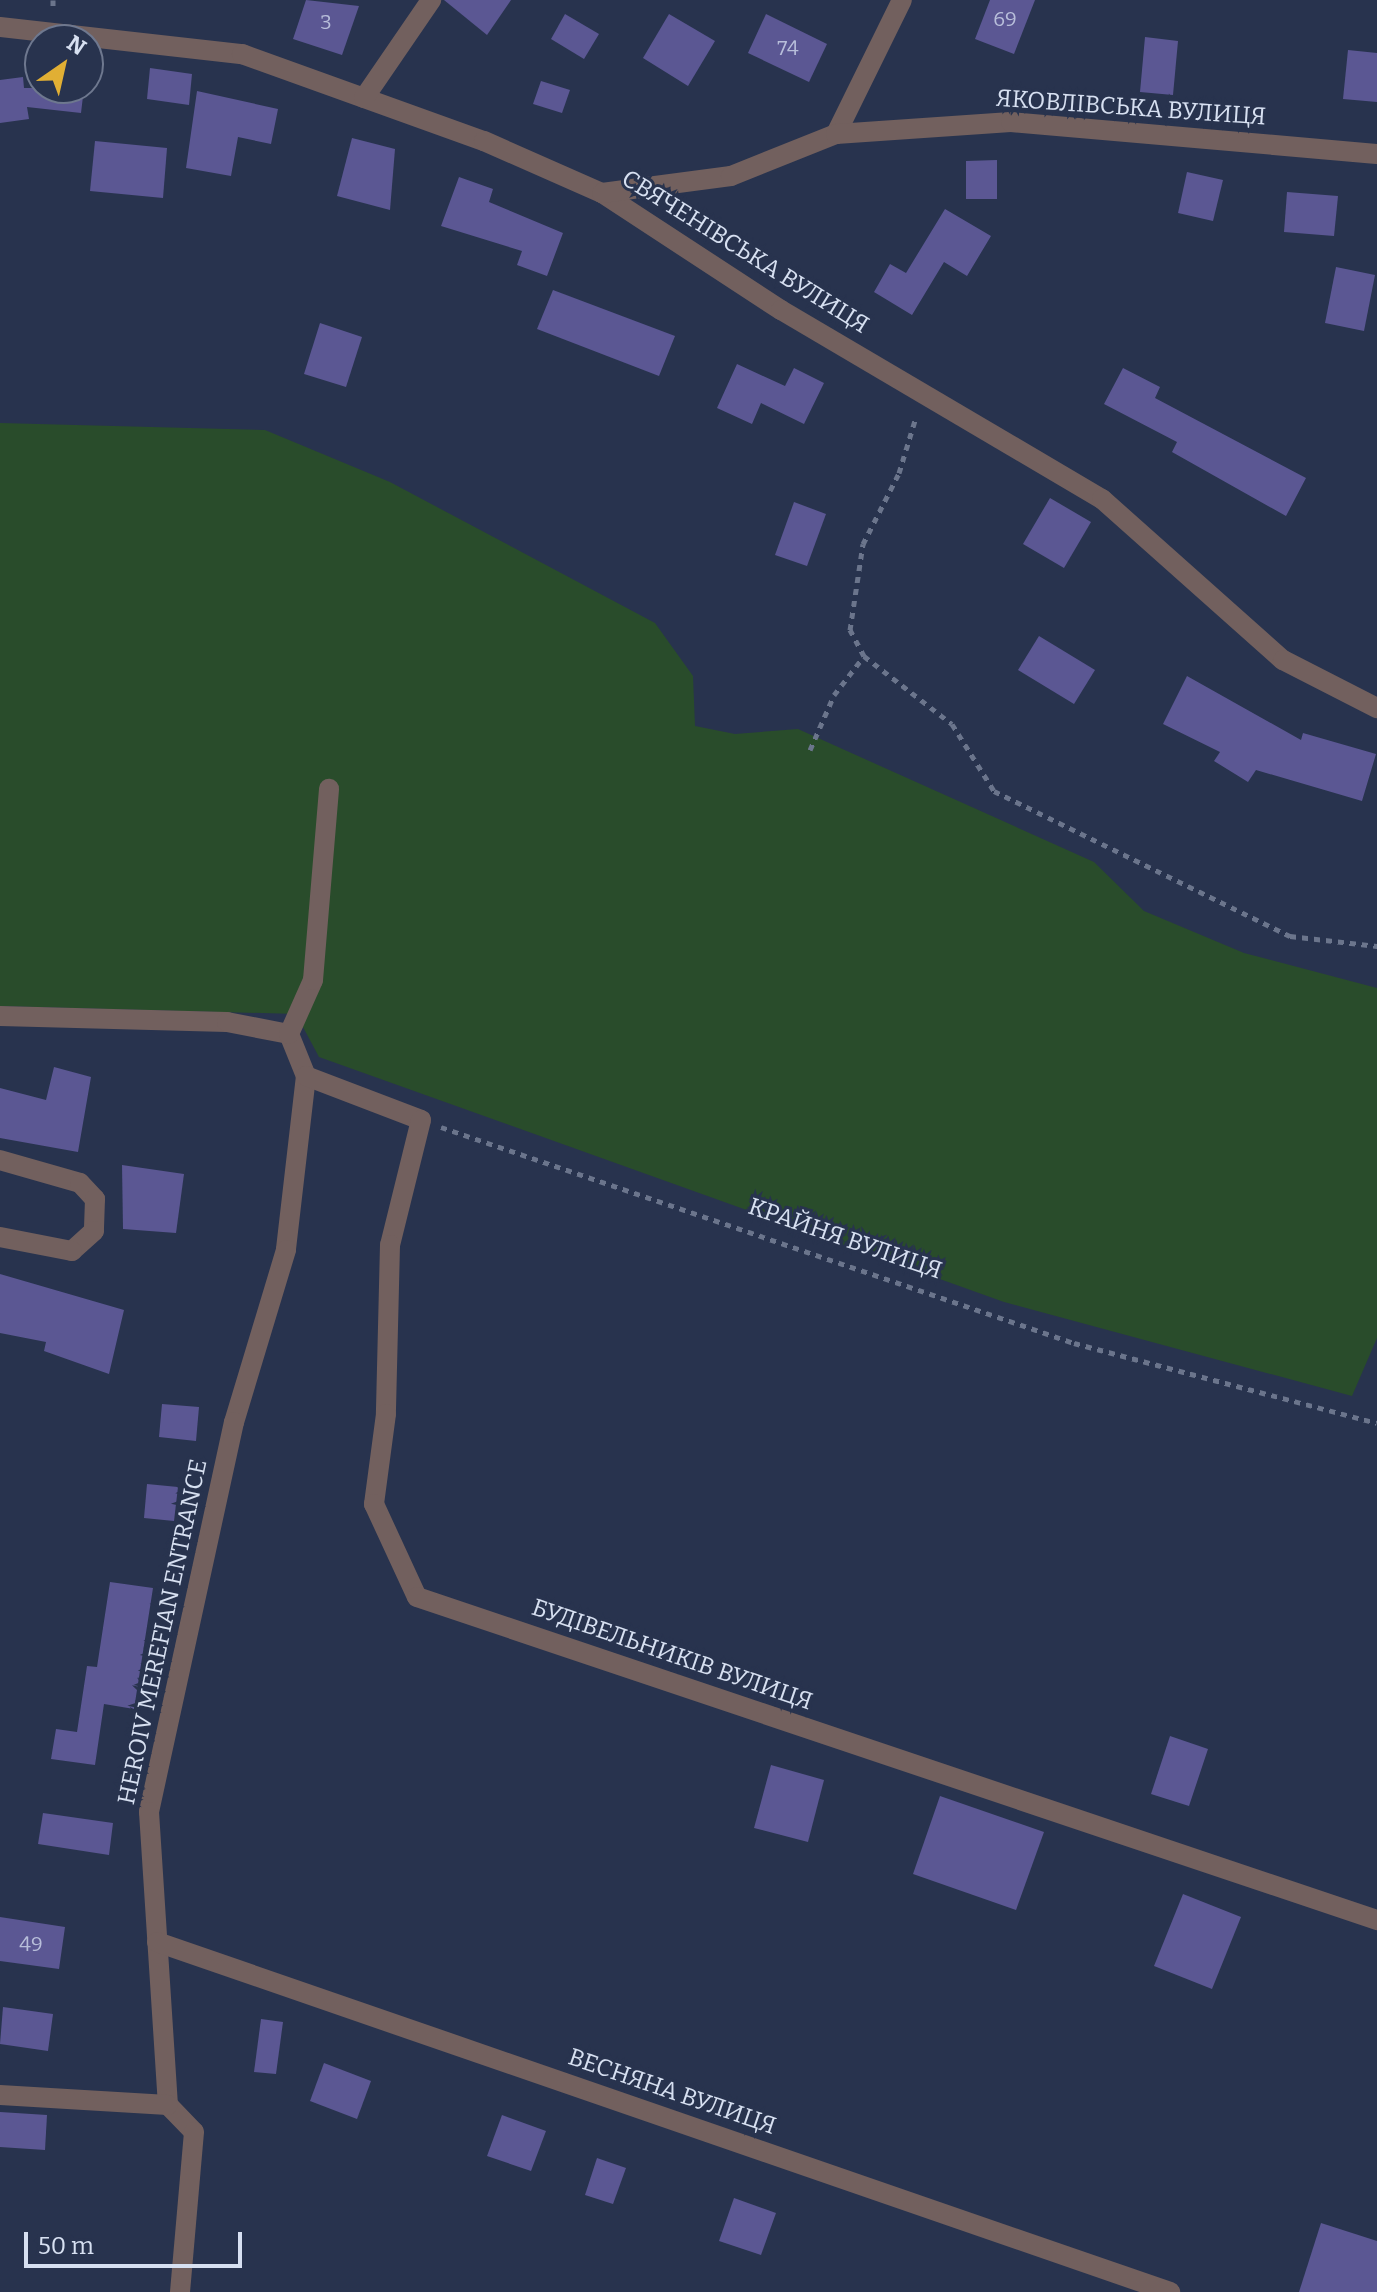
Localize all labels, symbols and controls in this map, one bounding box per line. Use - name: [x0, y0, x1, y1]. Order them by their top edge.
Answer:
- house number: 69: [993, 7, 1017, 31]
- house number: 3: [320, 10, 332, 34]
- north arrow: [24, 24, 104, 104]
- text: N: [62, 29, 91, 61]
- house number: 74: [777, 36, 799, 60]
- street label: ЯКОВЛІВСЬКА ВУЛИЦЯ: [995, 84, 1267, 132]
- street label: СВЯЧЕНІВСЬКА ВУЛИЦЯ: [616, 164, 874, 340]
- street label: КРАЙНЯ ВУЛИЦЯ: [745, 1192, 945, 1286]
- street label: HEROIV MEREFIAN ENTRANCE: [112, 1457, 214, 1807]
- street label: БУДІВЕЛЬНИКІВ ВУЛИЦЯ: [528, 1593, 816, 1717]
- house number: 49: [19, 1932, 43, 1956]
- street label: ВЕСНЯНА ВУЛИЦЯ: [564, 2043, 780, 2141]
- scale bar: [28, 2216, 246, 2266]
- text: 50 m: [38, 2232, 94, 2260]

